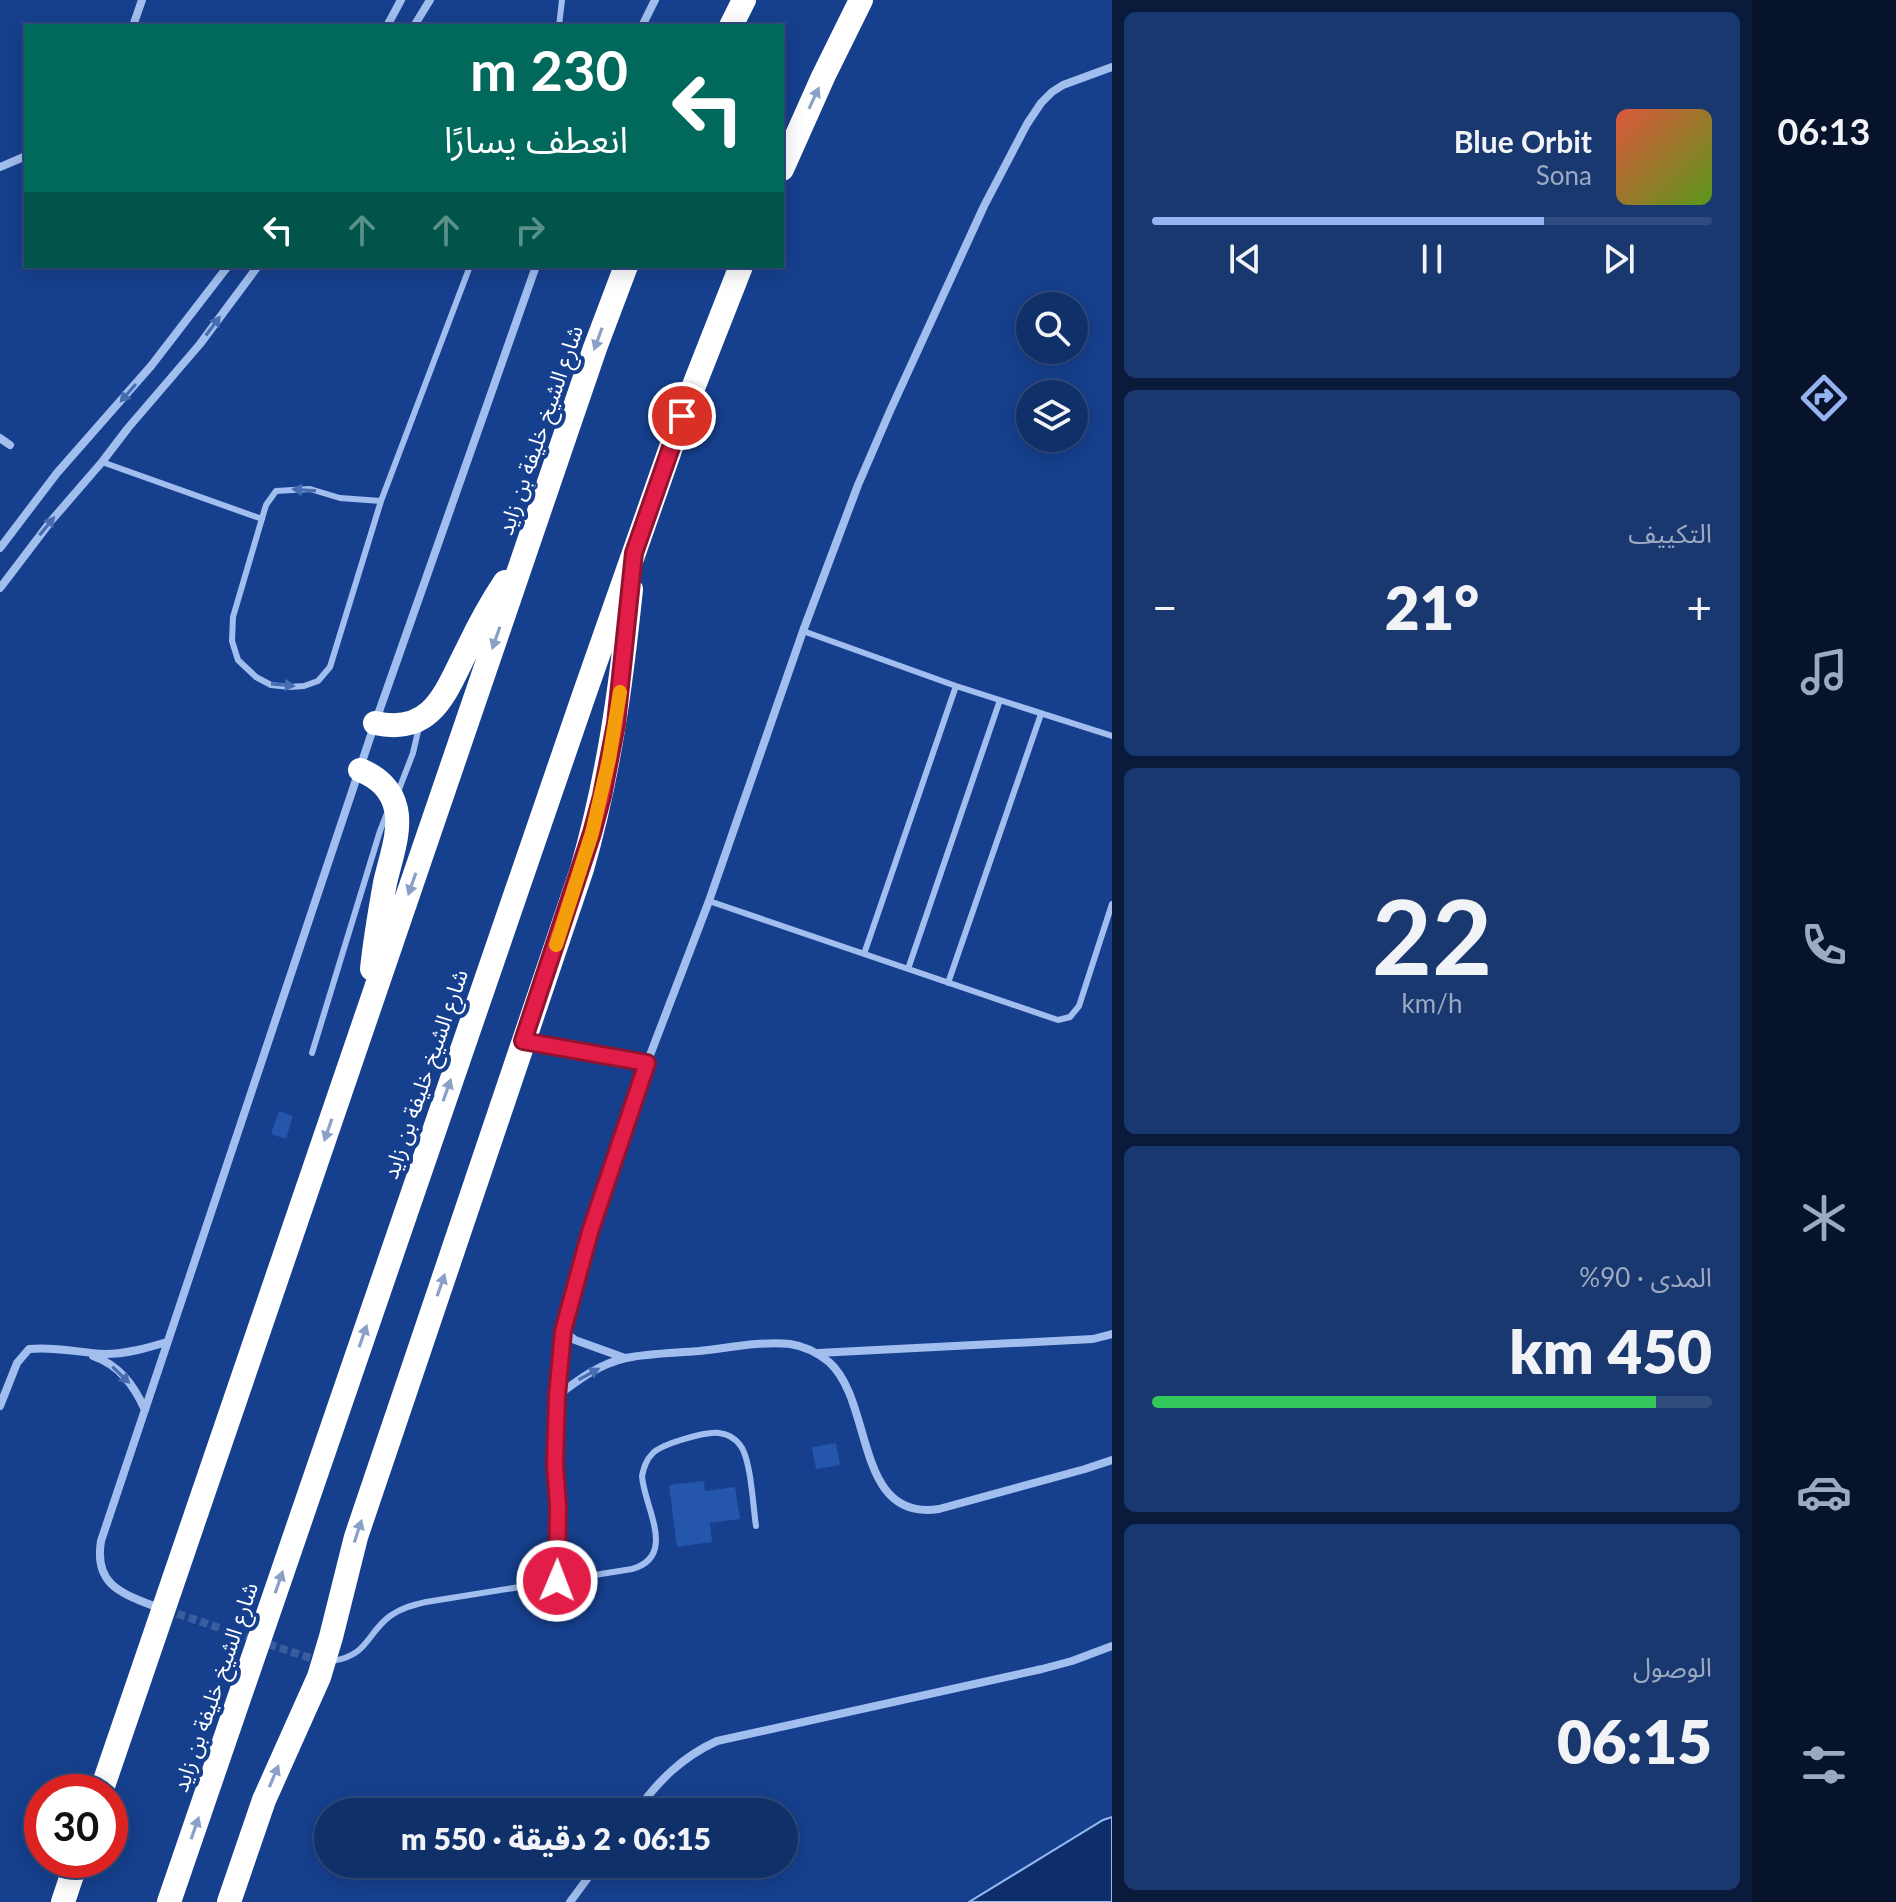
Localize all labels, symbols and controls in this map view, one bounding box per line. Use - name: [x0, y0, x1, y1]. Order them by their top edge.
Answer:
- text: 230 m: [470, 36, 628, 103]
- icon: left: [656, 56, 760, 160]
- one-way arrow: [807, 86, 820, 109]
- text: 06:13: [1778, 109, 1870, 153]
- text: انعطف يسارًا: [444, 117, 628, 161]
- text: Blue Orbit: [1454, 123, 1592, 159]
- text: Sona: [1536, 159, 1592, 191]
- icon: left: [256, 208, 300, 252]
- icon: ahead: [340, 208, 384, 252]
- icon: ahead: [424, 208, 468, 252]
- icon: right: [508, 208, 552, 252]
- icon: previous: [1223, 237, 1267, 281]
- icon: pause: [1410, 237, 1454, 281]
- icon: next: [1597, 237, 1641, 281]
- map controls: [1016, 292, 1088, 452]
- button: search: [1016, 292, 1088, 364]
- one-way arrow: [205, 316, 221, 336]
- street label: شارع الشيخ خليفة بن زايد: [491, 321, 592, 540]
- one-way arrow: [591, 327, 604, 351]
- icon: directions: [1796, 370, 1852, 426]
- button: layers: [1016, 380, 1088, 452]
- pin: [648, 382, 716, 450]
- one-way arrow: [119, 383, 137, 403]
- icon: arrive: [660, 394, 704, 438]
- one-way arrow: [292, 484, 317, 497]
- one-way arrow: [39, 516, 55, 536]
- text: التكييف: [1628, 517, 1712, 549]
- text: 21°: [1385, 571, 1479, 643]
- text: −: [1152, 581, 1178, 633]
- text: +: [1686, 581, 1712, 633]
- one-way arrow: [489, 626, 501, 650]
- icon: music: [1796, 644, 1852, 700]
- one-way arrow: [271, 679, 296, 692]
- one-way arrow: [405, 872, 417, 896]
- text: 22: [1372, 872, 1492, 997]
- icon: phone: [1796, 917, 1852, 973]
- street label: شارع الشيخ خليفة بن زايد: [376, 965, 477, 1184]
- text: km/h: [1402, 987, 1462, 1019]
- one-way arrow: [441, 1078, 453, 1102]
- one-way arrow: [321, 1118, 333, 1142]
- icon: climate: [1796, 1190, 1852, 1246]
- text: المدى · 90%: [1579, 1261, 1712, 1293]
- one-way arrow: [436, 1272, 448, 1296]
- text: 450 km: [1509, 1315, 1712, 1387]
- one-way arrow: [357, 1324, 369, 1348]
- one-way arrow: [111, 1365, 130, 1383]
- one-way arrow: [578, 1367, 601, 1380]
- icon: car: [1796, 1464, 1852, 1520]
- one-way arrow: [352, 1519, 365, 1543]
- position arrow: [515, 1539, 599, 1623]
- one-way arrow: [273, 1570, 285, 1594]
- street label: شارع الشيخ خليفة بن زايد: [166, 1578, 267, 1797]
- text: الوصول: [1633, 1651, 1712, 1683]
- text: 06:15: [1557, 1705, 1712, 1777]
- icon: filters: [1796, 1737, 1852, 1793]
- one-way arrow: [268, 1764, 281, 1788]
- speed limit sign: 30: [24, 1774, 128, 1878]
- one-way arrow: [189, 1816, 201, 1840]
- text: 06:15 · 2 دقيقة · 550 m: [401, 1820, 711, 1856]

